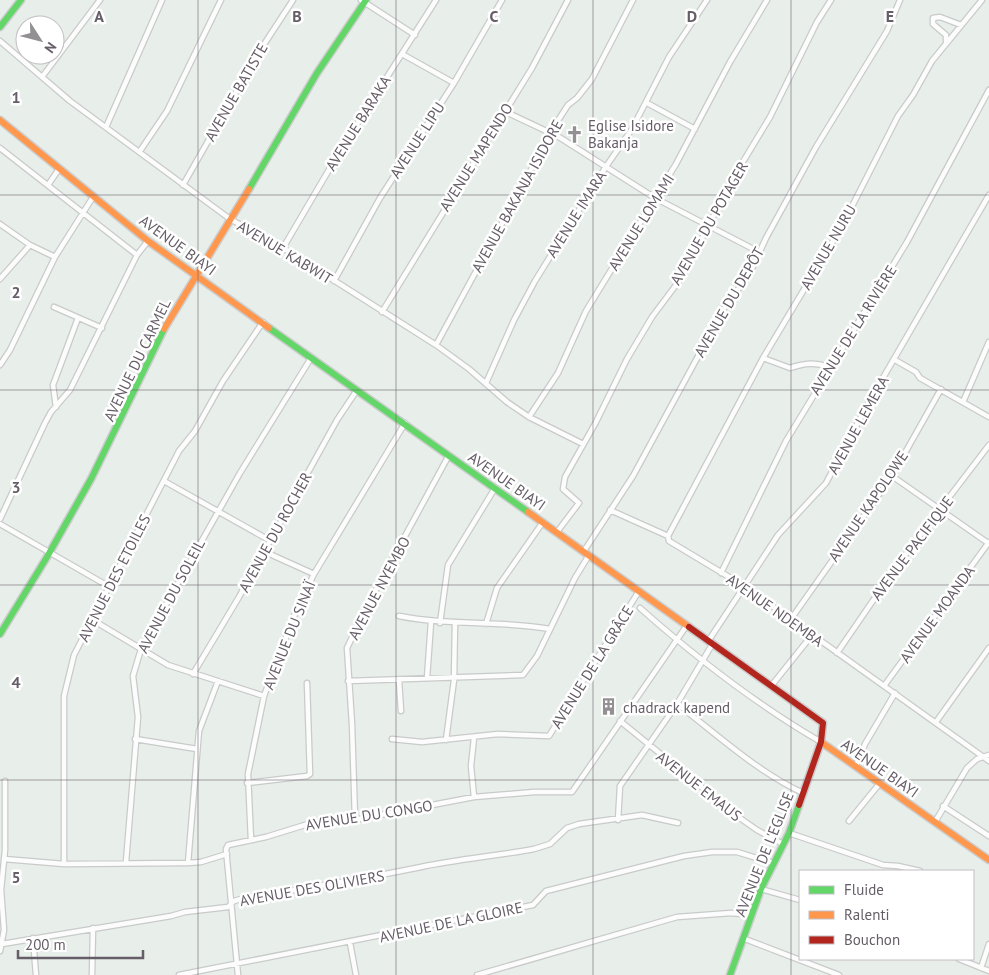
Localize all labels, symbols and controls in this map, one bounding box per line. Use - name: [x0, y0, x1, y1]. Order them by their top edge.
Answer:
- text: A: [94, 6, 104, 26]
- text: B: [292, 6, 302, 26]
- text: C: [490, 6, 499, 26]
- text: D: [687, 6, 697, 26]
- text: E: [886, 6, 894, 26]
- north arrow: [15, 15, 65, 65]
- text: N: [41, 39, 61, 57]
- street label: AVENUE BATISTE: [200, 40, 272, 144]
- street label: AVENUE BARAKA: [321, 72, 395, 174]
- text: 1: [11, 87, 21, 107]
- street label: AVENUE LIPU: [385, 98, 449, 182]
- street label: AVENUE MAPENDO: [435, 99, 517, 215]
- street label: AVENUE BAKANJA ISIDORE: [467, 116, 567, 276]
- place label: Eglise Isidore Bakanja: [588, 116, 674, 152]
- church icon: Eglise Isidore Bakanja: [564, 124, 584, 144]
- street label: AVENUE DU POTAGER: [666, 158, 752, 288]
- street label: AVENUE IMARA: [542, 167, 610, 261]
- street label: AVENUE LOMAMI: [604, 170, 678, 274]
- street label: AVENUE NURU: [796, 201, 860, 293]
- street label: AVENUE BIAYI: [136, 211, 220, 279]
- street label: AVENUE KABWIT: [234, 216, 337, 288]
- street label: AVENUE DU DEPÔT: [690, 243, 769, 360]
- street label: AVENUE DE LA RIVIÈRE: [805, 262, 901, 398]
- text: 2: [11, 282, 21, 302]
- street label: AVENUE DU CARMEL: [99, 296, 175, 424]
- street label: AVENUE LEMERA: [823, 372, 893, 478]
- street label: AVENUE BIAYI: [465, 447, 549, 515]
- street label: AVENUE KAPOLOWE: [824, 447, 912, 565]
- street label: AVENUE DU ROCHER: [234, 469, 316, 595]
- text: 3: [11, 477, 21, 497]
- street label: AVENUE PACIFIQUE: [867, 492, 957, 604]
- street label: AVENUE DES ETOILES: [74, 511, 154, 645]
- street label: AVENUE NYEMBO: [344, 533, 414, 643]
- street label: AVENUE DU SOLEIL: [133, 536, 209, 656]
- street label: AVENUE MOANDA: [895, 562, 979, 666]
- street label: AVENUE NDEMBA: [723, 570, 827, 651]
- street label: AVENUE DU SINAÏ: [259, 577, 320, 692]
- street label: AVENUE DE LA GRÂCE: [547, 602, 637, 732]
- text: 4: [11, 672, 21, 692]
- building icon: chadrack kapend: [599, 697, 619, 717]
- place label: chadrack kapend: [623, 698, 730, 717]
- street label: AVENUE BIAYI: [838, 734, 922, 802]
- street label: AVENUE EMAUS: [653, 747, 745, 825]
- street label: AVENUE DE L'EGLISE: [730, 789, 798, 919]
- street label: AVENUE DU CONGO: [304, 796, 434, 834]
- street label: AVENUE DES OLIVIERS: [238, 866, 386, 910]
- text: 5: [11, 867, 21, 887]
- legend: [799, 870, 974, 960]
- text: Fluide: [844, 880, 884, 899]
- street label: AVENUE DE LA GLOIRE: [378, 898, 524, 946]
- text: Ralenti: [844, 905, 890, 924]
- scale bar: [18, 928, 142, 960]
- text: Bouchon: [844, 930, 900, 949]
- text: 200 m: [25, 935, 66, 954]

